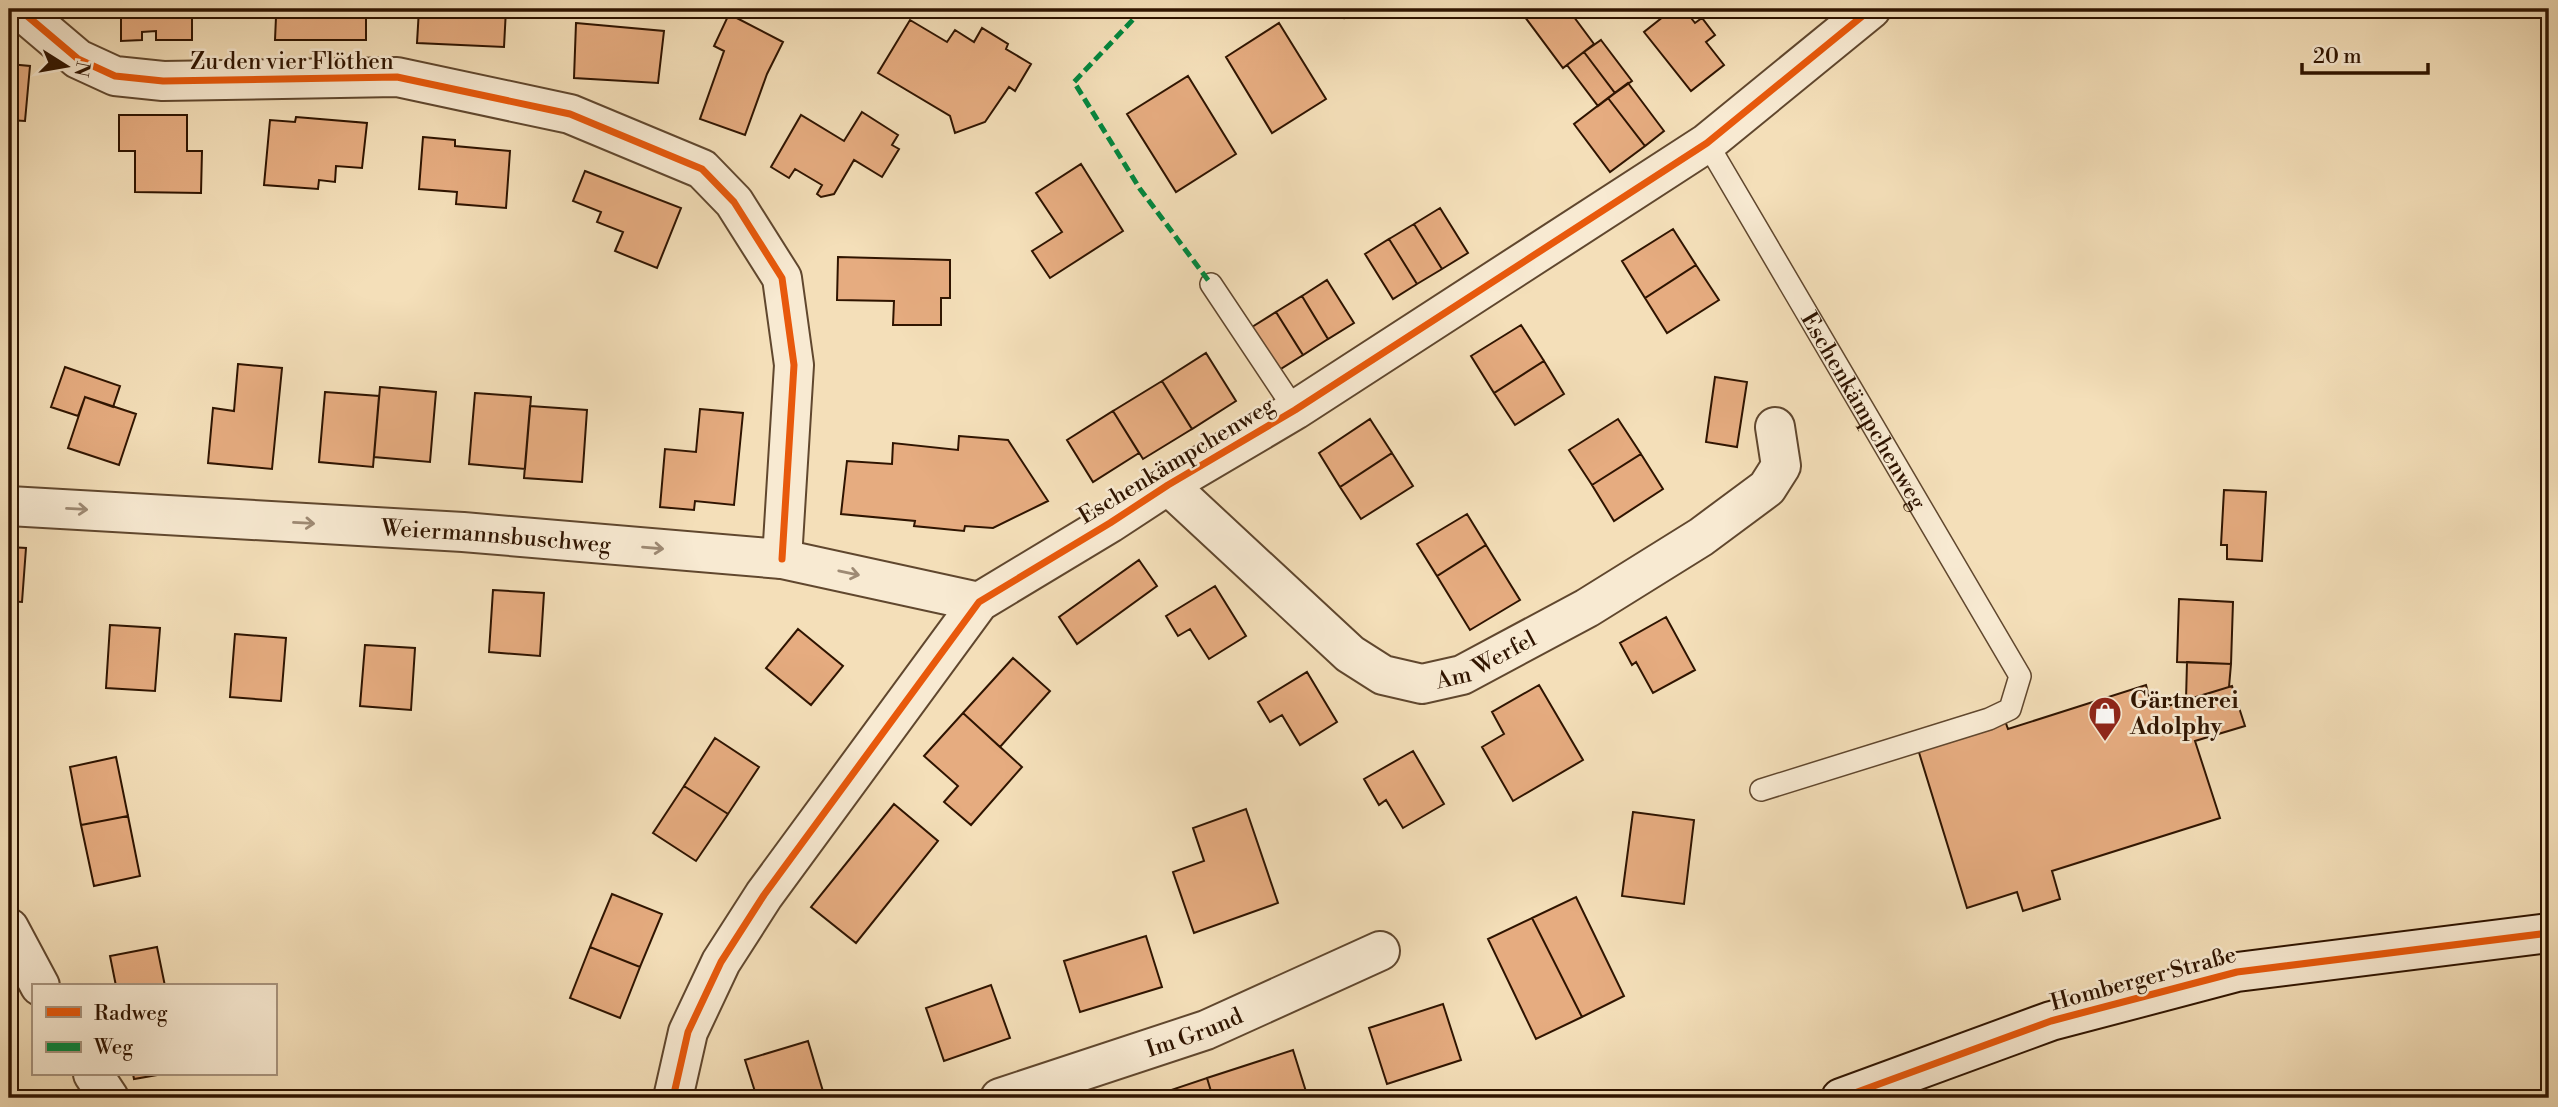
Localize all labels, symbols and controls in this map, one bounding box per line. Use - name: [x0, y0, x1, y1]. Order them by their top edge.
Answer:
- north arrow: [32, 32, 102, 102]
- scale bar: [2302, 32, 2428, 76]
- text: 20 m: [2313, 44, 2362, 70]
- street label: Zu den vier Flöthen: [190, 48, 394, 76]
- text: N: [68, 59, 95, 79]
- street label: Eschenkämpchenweg: [1794, 307, 1932, 515]
- street label: Eschenkämpchenweg: [1073, 391, 1280, 531]
- one-way arrow: [65, 503, 88, 516]
- street label: Weiermannsbuschweg: [379, 514, 612, 559]
- one-way arrow: [292, 516, 315, 529]
- one-way arrow: [641, 542, 664, 555]
- one-way arrow: [837, 568, 859, 581]
- street label: Am Werfel: [1432, 625, 1541, 696]
- place label: Gärtnerei Adolphy: [2129, 687, 2239, 741]
- shop icon: Gärtnerei Adolphy: [2086, 694, 2124, 743]
- street label: Homberger Straße: [2047, 941, 2239, 1017]
- legend: [32, 984, 276, 1076]
- text: Radweg: [94, 1001, 168, 1027]
- street label: Im Grund: [1143, 1002, 1247, 1064]
- text: Weg: [93, 1035, 133, 1061]

